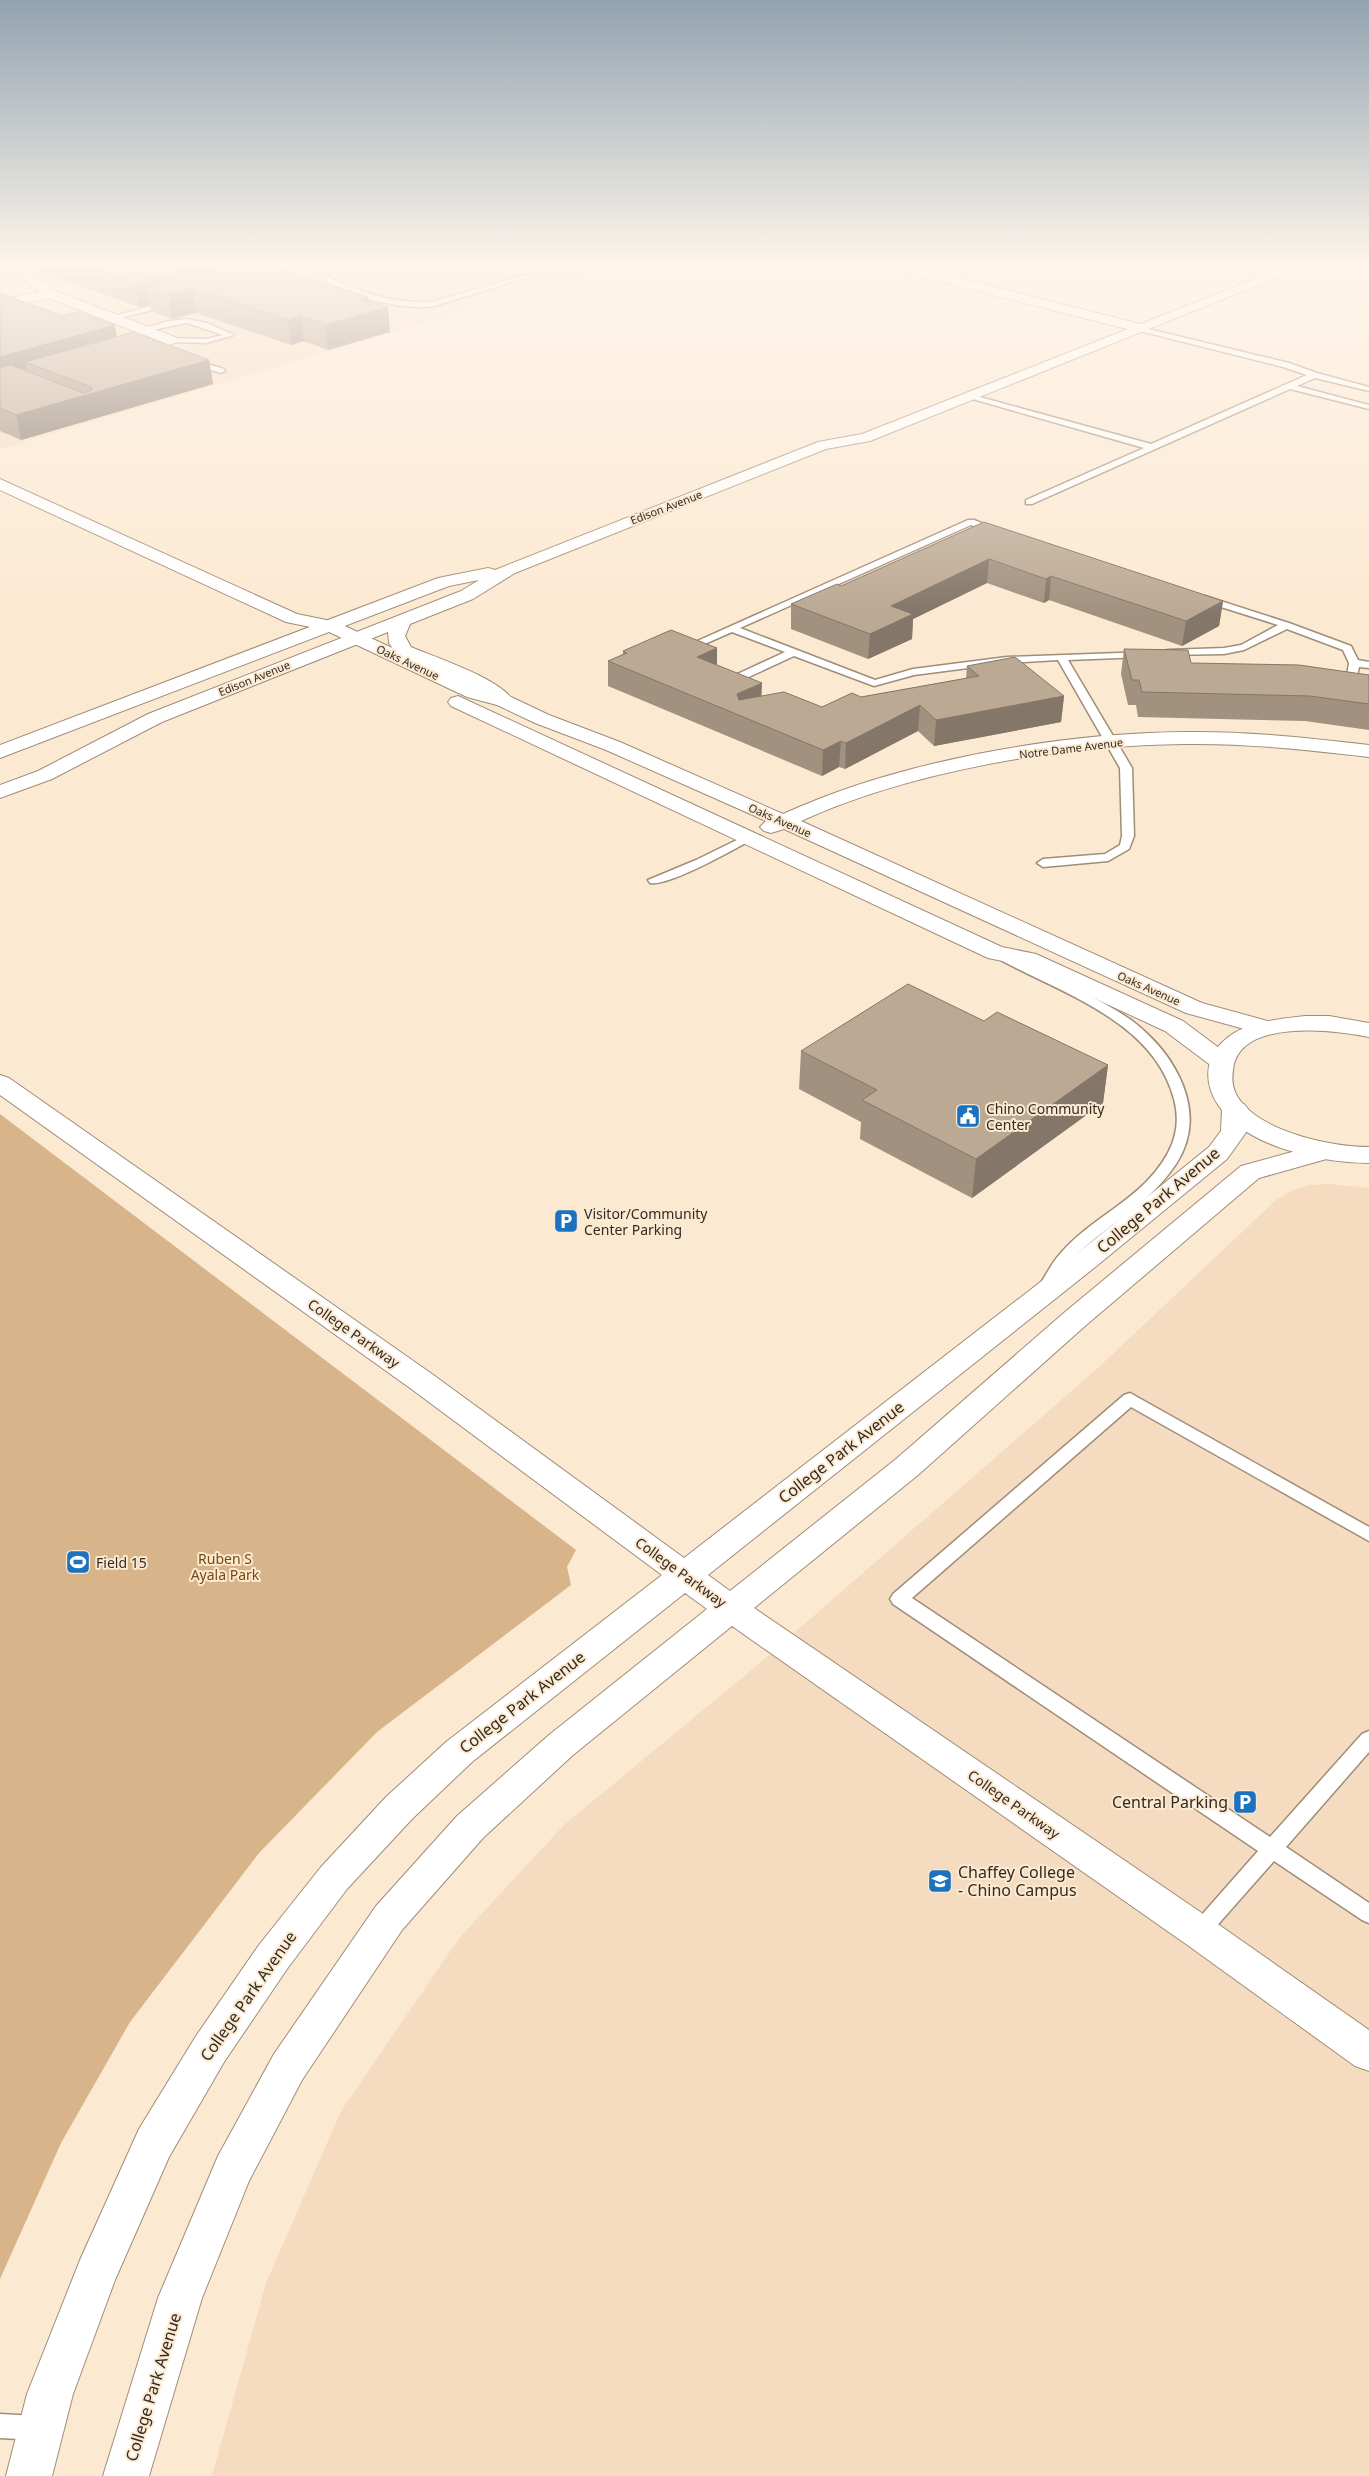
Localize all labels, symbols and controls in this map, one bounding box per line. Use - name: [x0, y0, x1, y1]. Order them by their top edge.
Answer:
- street label: Edison Avenue: [628, 486, 704, 528]
- street label: Oaks Avenue: [374, 641, 442, 683]
- street label: Edison Avenue: [216, 657, 292, 699]
- street label: Notre Dame Avenue: [1018, 734, 1124, 762]
- street label: Oaks Avenue: [746, 799, 814, 841]
- street label: Oaks Avenue: [1115, 967, 1183, 1009]
- place label: Chino Community Center: [986, 1099, 1105, 1134]
- public building icon: Chino Community Center: [955, 1103, 981, 1129]
- street label: College Park Avenue: [1092, 1142, 1224, 1258]
- place label: Visitor/Community Center Parking: [584, 1204, 708, 1239]
- parking icon: Visitor/Community Center Parking: [553, 1208, 579, 1234]
- street label: College Parkway: [304, 1294, 404, 1372]
- street label: College Park Avenue: [773, 1396, 909, 1508]
- street label: College Parkway: [632, 1533, 731, 1612]
- sports icon: Field 15: [65, 1549, 91, 1575]
- park label: Ruben S Ayala Park: [191, 1549, 260, 1584]
- place label: Field 15: [96, 1553, 147, 1572]
- street label: College Park Avenue: [454, 1646, 590, 1758]
- street label: College Parkway: [964, 1765, 1064, 1843]
- parking icon: Central Parking: [1232, 1789, 1258, 1815]
- place label: Central Parking: [1112, 1791, 1228, 1813]
- place label: Chaffey College - Chino Campus: [958, 1861, 1077, 1901]
- school or university icon: Chaffey College - Chino Campus: [927, 1868, 953, 1894]
- street label: College Park Avenue: [195, 1927, 301, 2065]
- street label: College Park Avenue: [120, 2310, 186, 2464]

